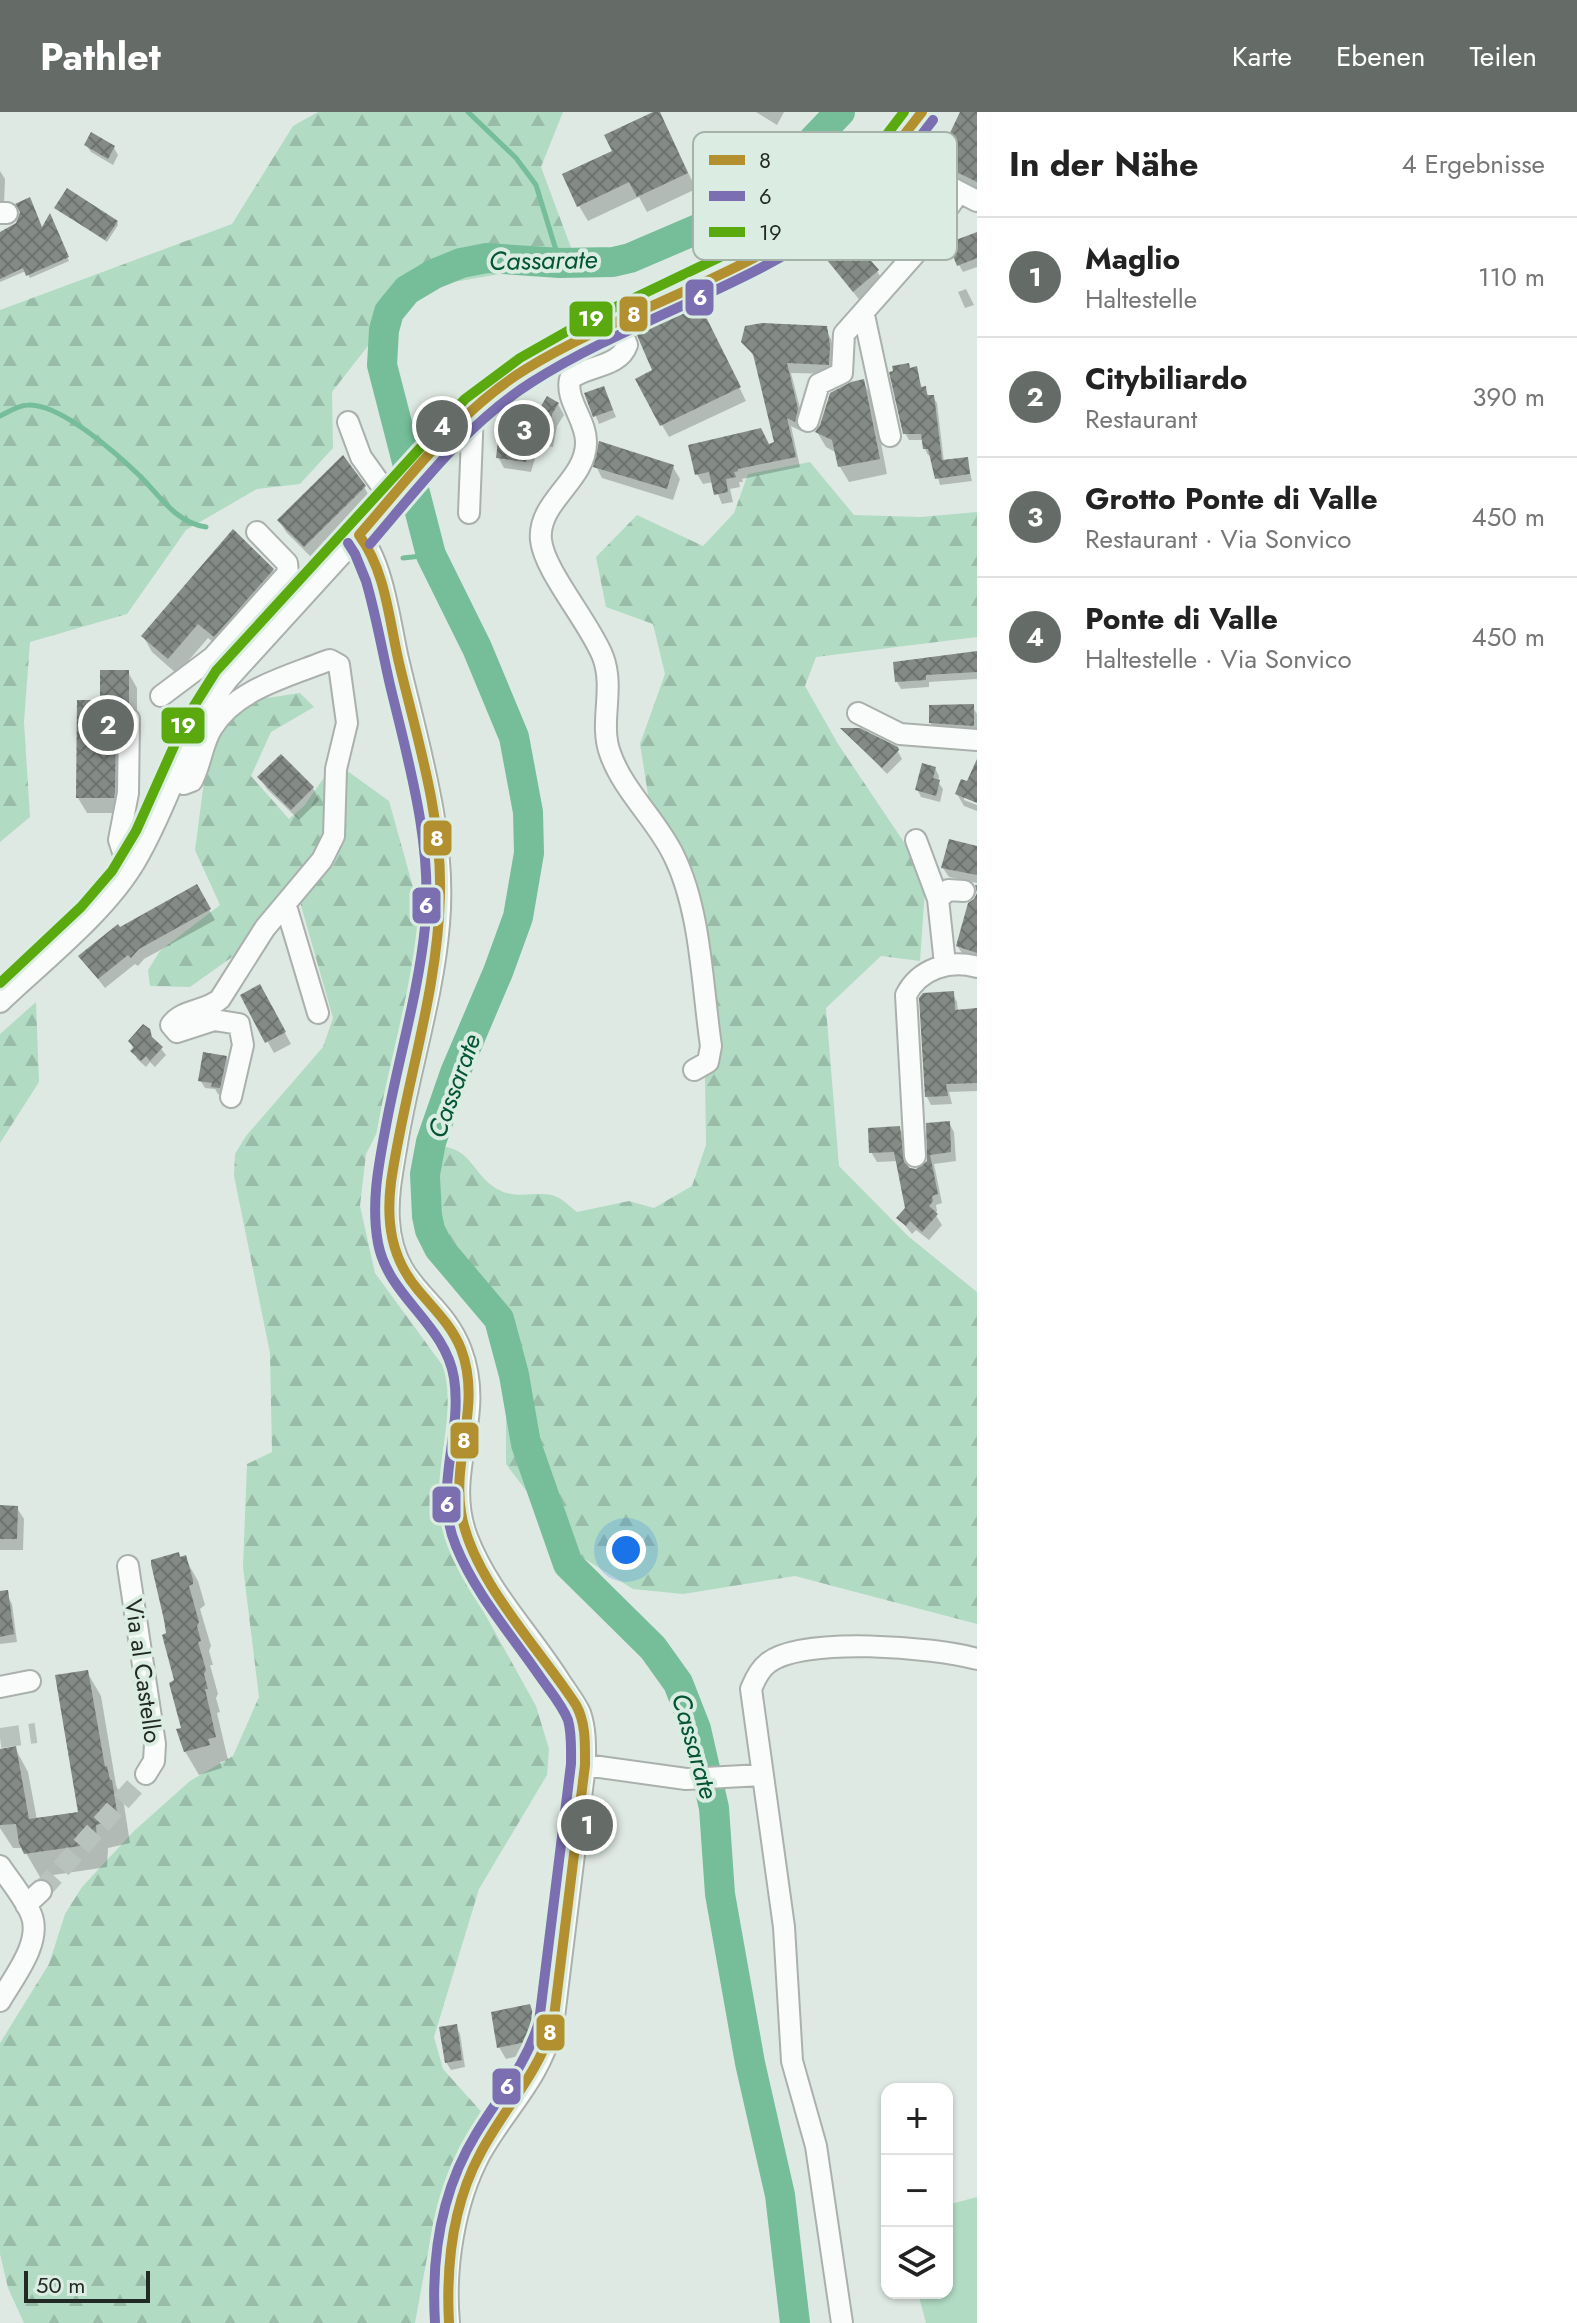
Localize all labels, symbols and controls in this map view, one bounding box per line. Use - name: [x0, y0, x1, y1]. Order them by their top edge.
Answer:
- text: Pathlet: [40, 29, 161, 84]
- text: Karte: [1232, 36, 1292, 77]
- text: Ebenen: [1336, 36, 1426, 77]
- text: Teilen: [1470, 36, 1537, 77]
- legend: [693, 132, 957, 260]
- text: In der Nähe: [1009, 140, 1199, 189]
- text: 8: [759, 144, 771, 176]
- text: 4 Ergebnisse: [1401, 145, 1545, 183]
- text: 6: [759, 180, 772, 212]
- text: 19: [759, 216, 782, 248]
- text: Maglio: [1085, 237, 1180, 280]
- water label: Cassarate: [488, 240, 598, 280]
- text: 1: [1028, 258, 1042, 296]
- text: 110 m: [1478, 258, 1545, 296]
- line badge: 6: [684, 278, 715, 317]
- text: Haltestelle: [1085, 280, 1197, 318]
- text: 6: [693, 281, 707, 313]
- line badge: 8: [618, 295, 649, 333]
- text: 8: [627, 298, 641, 330]
- line badge: 19: [568, 300, 614, 338]
- text: 19: [578, 302, 604, 334]
- text: Citybiliardo: [1085, 357, 1247, 400]
- text: 2: [1026, 378, 1044, 416]
- text: 390 m: [1472, 378, 1545, 416]
- pin: 4: [416, 396, 468, 456]
- pin: 3: [498, 400, 550, 460]
- text: Restaurant: [1085, 400, 1197, 438]
- text: Grotto Ponte di Valle: [1085, 477, 1378, 520]
- text: 3: [1027, 498, 1043, 536]
- text: 450 m: [1471, 498, 1545, 536]
- text: Restaurant · Via Sonvico: [1085, 520, 1352, 558]
- text: Ponte di Valle: [1085, 597, 1278, 640]
- text: 4: [1026, 618, 1044, 656]
- text: 450 m: [1471, 618, 1545, 656]
- text: Haltestelle · Via Sonvico: [1085, 640, 1352, 678]
- pin: 2: [82, 695, 134, 755]
- line badge: 19: [160, 706, 206, 745]
- text: 19: [170, 709, 196, 741]
- line badge: 8: [422, 819, 453, 857]
- text: 8: [430, 822, 444, 854]
- line badge: 6: [411, 886, 442, 925]
- text: 6: [419, 889, 433, 921]
- water label: Cassarate: [418, 1029, 490, 1143]
- line badge: 8: [449, 1421, 480, 1460]
- text: 8: [457, 1424, 471, 1456]
- line badge: 6: [431, 1485, 462, 1524]
- text: 6: [440, 1488, 454, 1520]
- your location: [606, 1530, 646, 1570]
- street label: Via al Castello: [116, 1597, 171, 1745]
- water label: Cassarate: [662, 1689, 728, 1803]
- pin: 1: [561, 1795, 613, 1855]
- line badge: 8: [535, 2013, 566, 2052]
- text: 8: [543, 2016, 557, 2048]
- line badge: 6: [491, 2067, 522, 2106]
- text: 6: [500, 2070, 514, 2102]
- map controls: [881, 2083, 953, 2299]
- button: +: [881, 2083, 953, 2155]
- button: −: [881, 2155, 953, 2227]
- button: layers: [881, 2227, 953, 2299]
- scale bar: [24, 2267, 150, 2303]
- text: 50 m: [36, 2269, 85, 2301]

